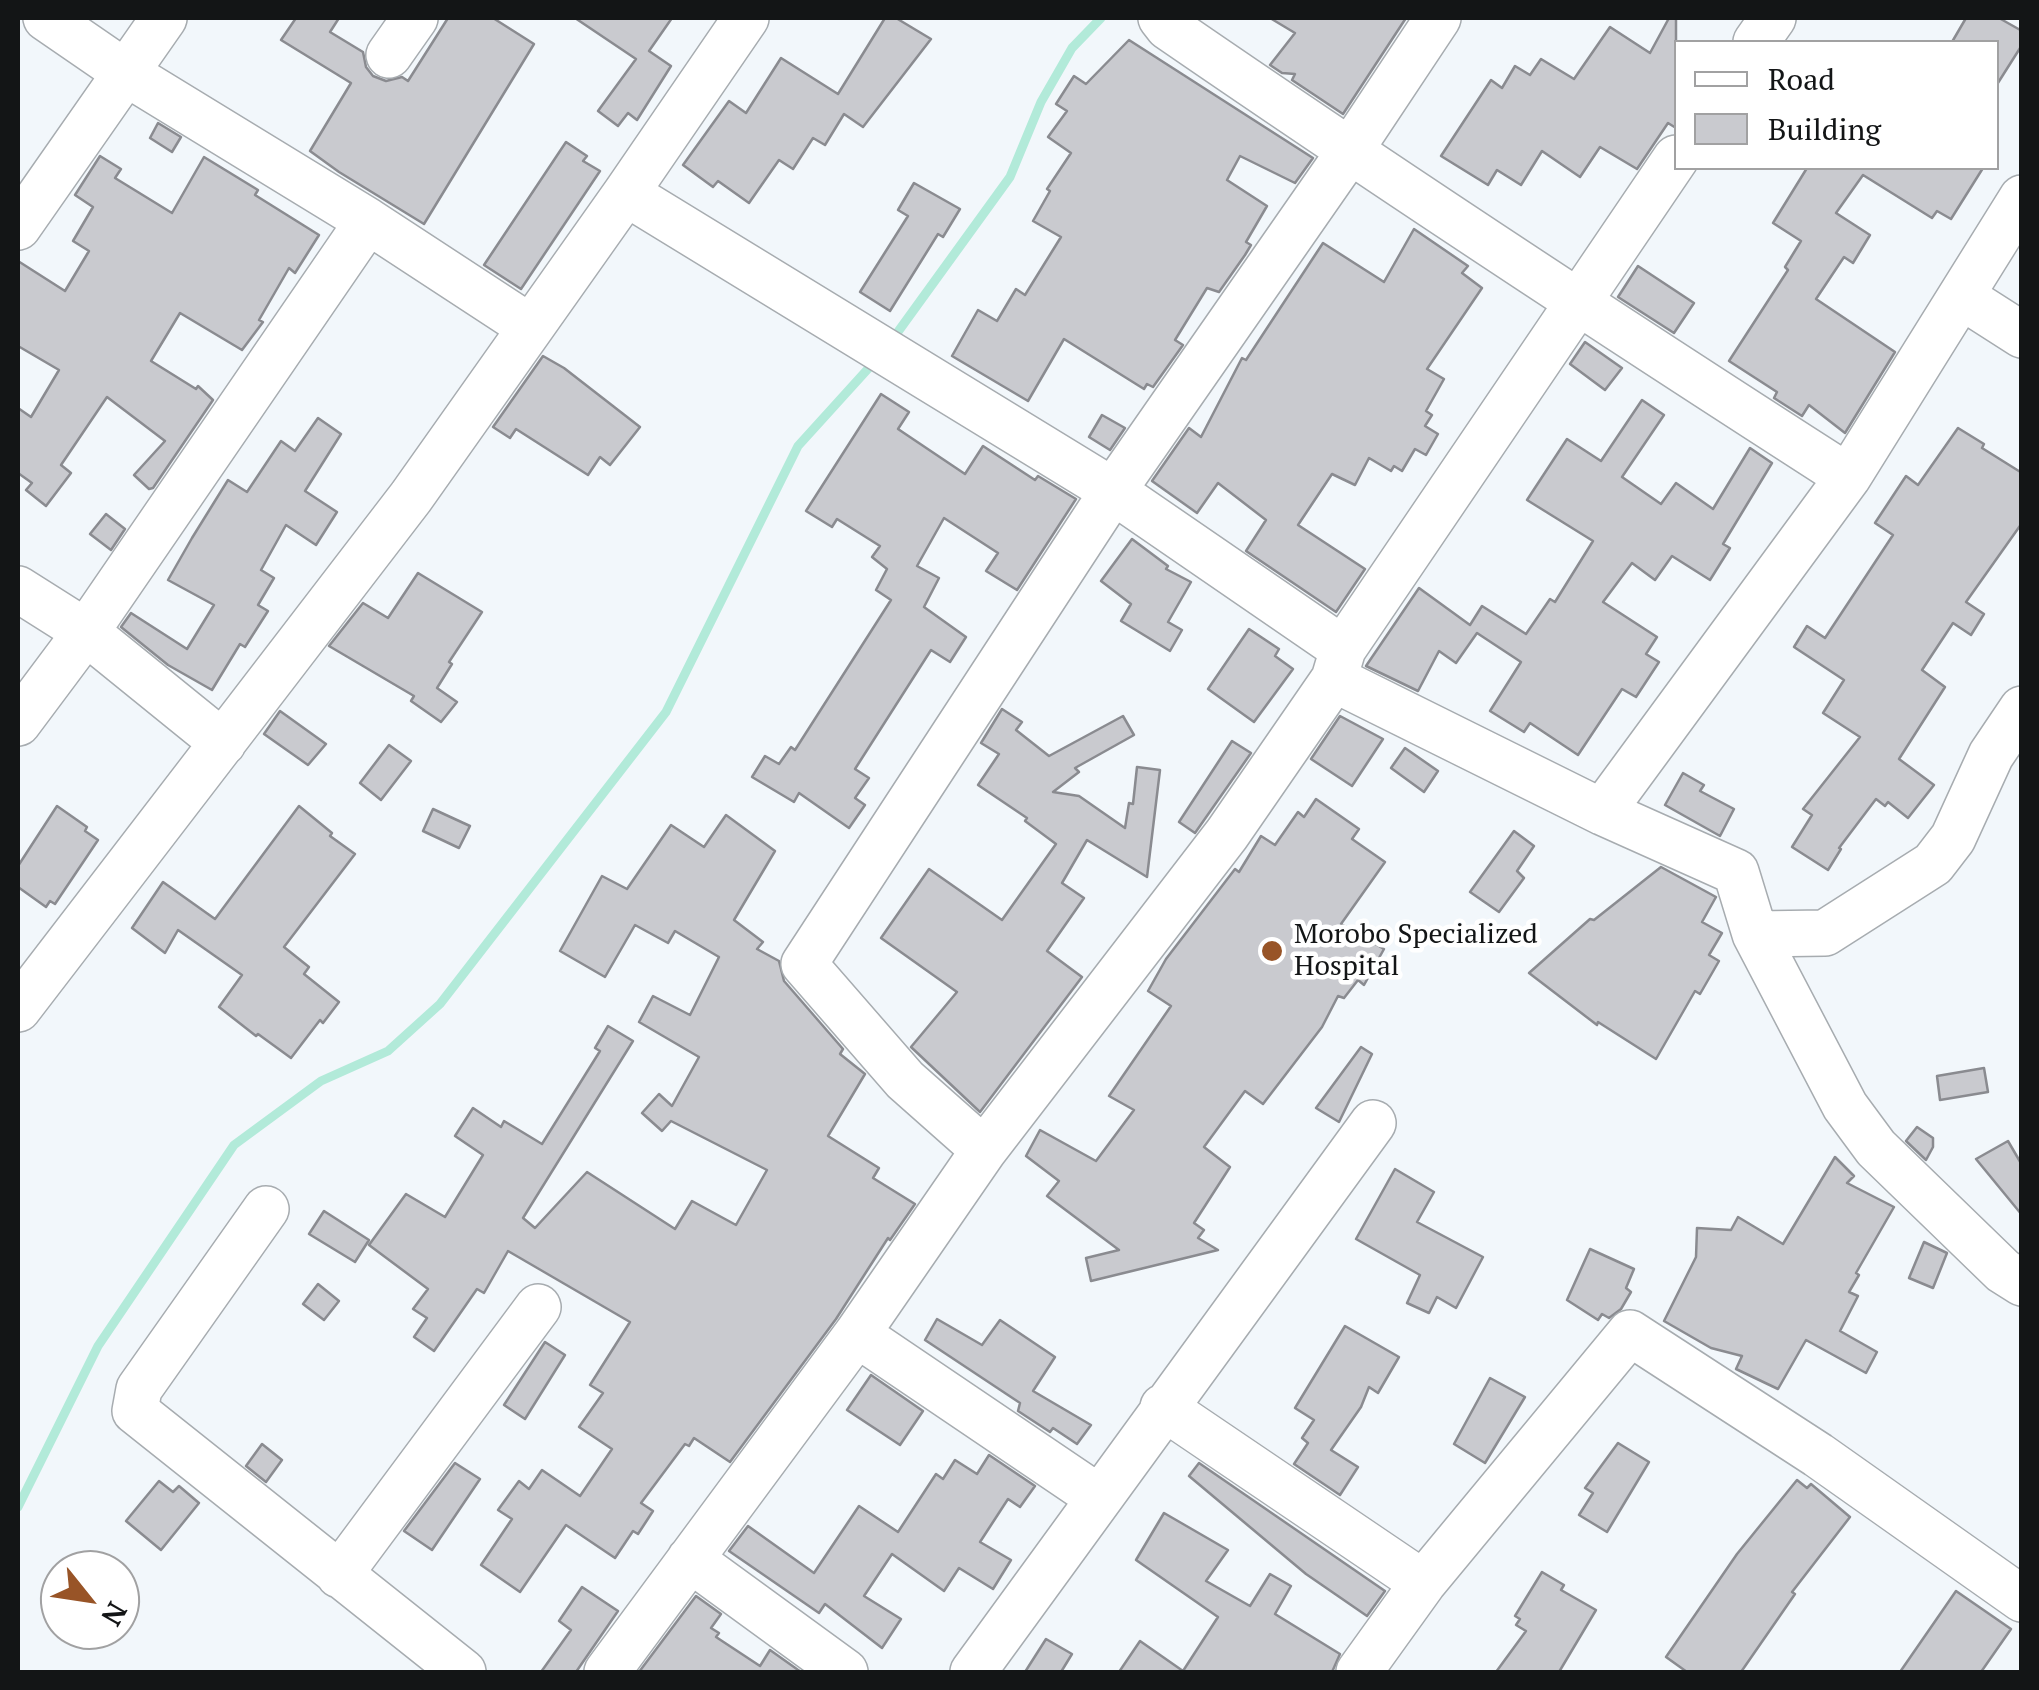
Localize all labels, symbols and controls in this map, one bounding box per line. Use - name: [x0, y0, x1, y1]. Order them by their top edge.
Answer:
- legend: [1674, 40, 1999, 170]
- text: Road: [1768, 59, 1835, 99]
- text: Building: [1768, 109, 1881, 149]
- place label: Morobo Specialized Hospital: [1294, 918, 1538, 984]
- marker: Morobo Specialized Hospital: [1259, 938, 1285, 964]
- north arrow: [40, 1550, 140, 1650]
- text: N: [93, 1596, 136, 1633]

